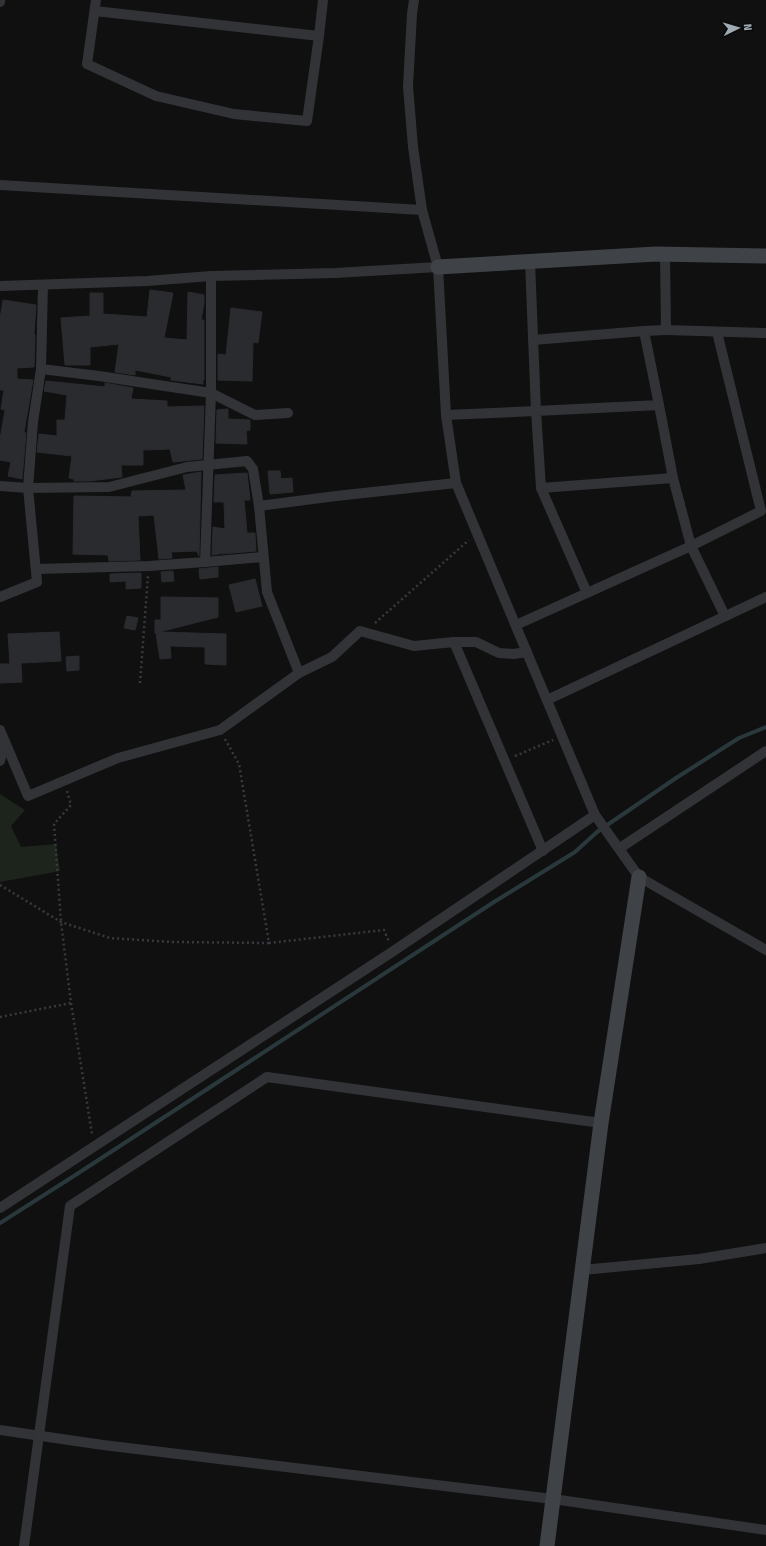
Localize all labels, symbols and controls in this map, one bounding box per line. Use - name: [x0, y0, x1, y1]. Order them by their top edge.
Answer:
- north arrow: [718, 8, 758, 48]
- text: N: [741, 23, 754, 31]

